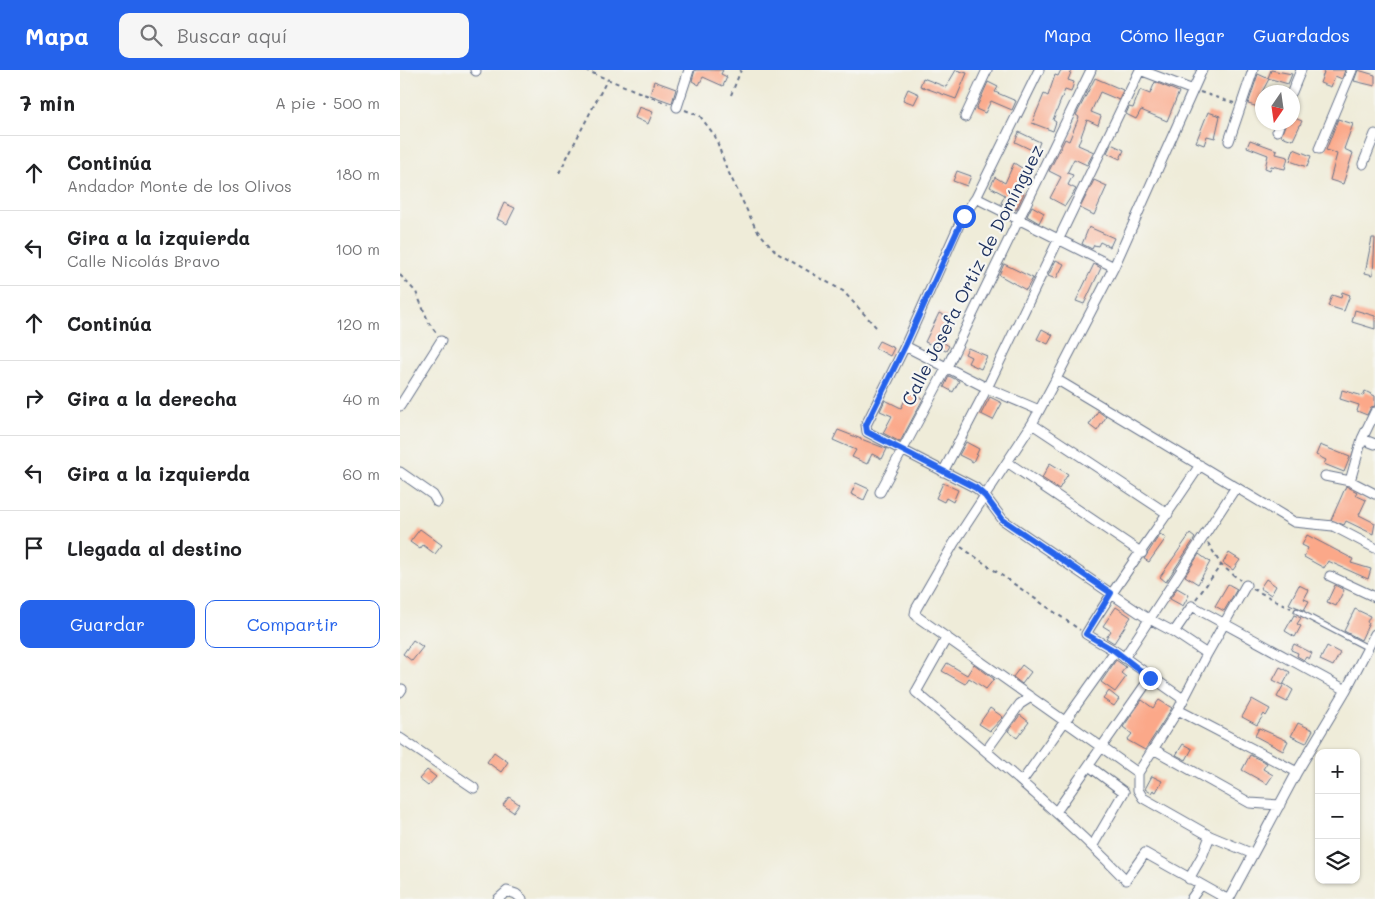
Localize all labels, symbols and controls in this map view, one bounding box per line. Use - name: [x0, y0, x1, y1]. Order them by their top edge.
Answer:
- search box: [119, 13, 469, 58]
- text: Mapa: [25, 20, 89, 51]
- icon: search: [137, 21, 165, 49]
- text: Buscar aquí: [177, 23, 287, 48]
- text: Mapa: [1044, 23, 1092, 47]
- text: Cómo llegar: [1120, 23, 1225, 47]
- text: Guardados: [1253, 23, 1350, 47]
- north arrow: [1255, 85, 1300, 130]
- text: 7 min: [20, 89, 75, 116]
- text: A pie · 500 m: [275, 92, 380, 113]
- street label: Calle Josefa Ortiz de Domínguez: [896, 140, 1048, 410]
- text: Continúa: [67, 150, 152, 175]
- icon: ahead: [20, 159, 48, 187]
- text: 180 m: [335, 163, 380, 184]
- text: Andador Monte de los Olivos: [67, 175, 292, 196]
- route start: [953, 205, 976, 228]
- text: Gira a la izquierda: [67, 225, 250, 250]
- icon: left: [20, 234, 48, 262]
- text: 100 m: [335, 238, 380, 259]
- text: Calle Nicolás Bravo: [67, 250, 220, 271]
- icon: ahead: [20, 309, 48, 337]
- text: Continúa: [67, 311, 152, 336]
- text: 120 m: [336, 313, 380, 334]
- icon: right: [20, 384, 48, 412]
- text: Gira a la derecha: [67, 386, 237, 411]
- text: 40 m: [343, 388, 380, 409]
- icon: left: [20, 459, 48, 487]
- text: Gira a la izquierda: [67, 461, 250, 486]
- text: 60 m: [343, 463, 380, 484]
- icon: arrive: [20, 534, 48, 562]
- text: Llegada al destino: [67, 536, 242, 561]
- button: Guardar: [20, 600, 195, 648]
- button: Compartir: [205, 600, 380, 648]
- route end: [1139, 667, 1162, 690]
- map controls: [1315, 749, 1360, 884]
- button: +: [1315, 749, 1360, 794]
- button: −: [1315, 794, 1360, 839]
- button: layers: [1315, 839, 1360, 884]

